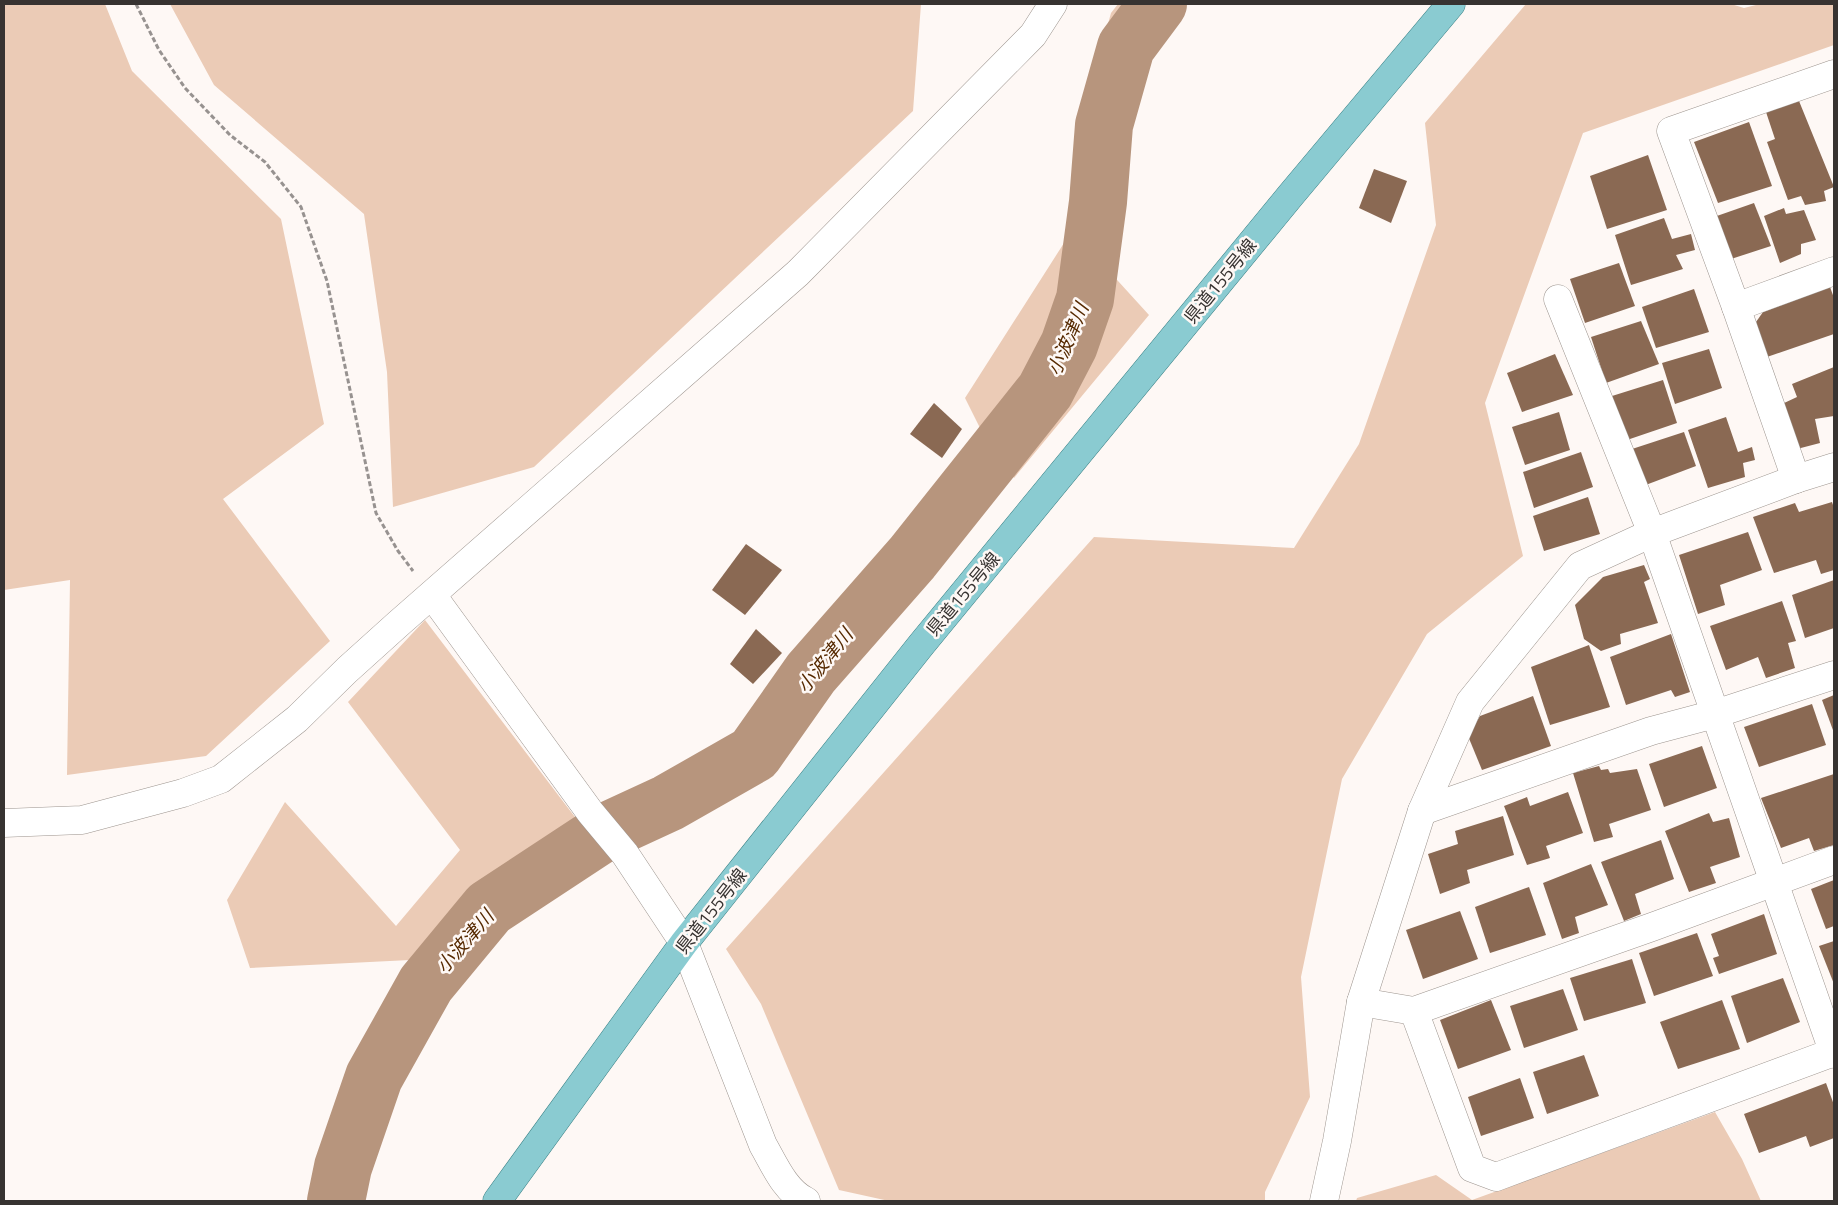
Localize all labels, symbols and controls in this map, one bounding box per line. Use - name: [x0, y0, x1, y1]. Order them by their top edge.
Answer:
- street label: 県道155号線: [1177, 233, 1263, 329]
- water label: 小波津川: [1039, 297, 1096, 380]
- street label: 県道155号線: [920, 546, 1006, 642]
- water label: 小波津川: [789, 620, 860, 699]
- street label: 県道155号線: [669, 862, 753, 960]
- water label: 小波津川: [428, 901, 501, 979]

